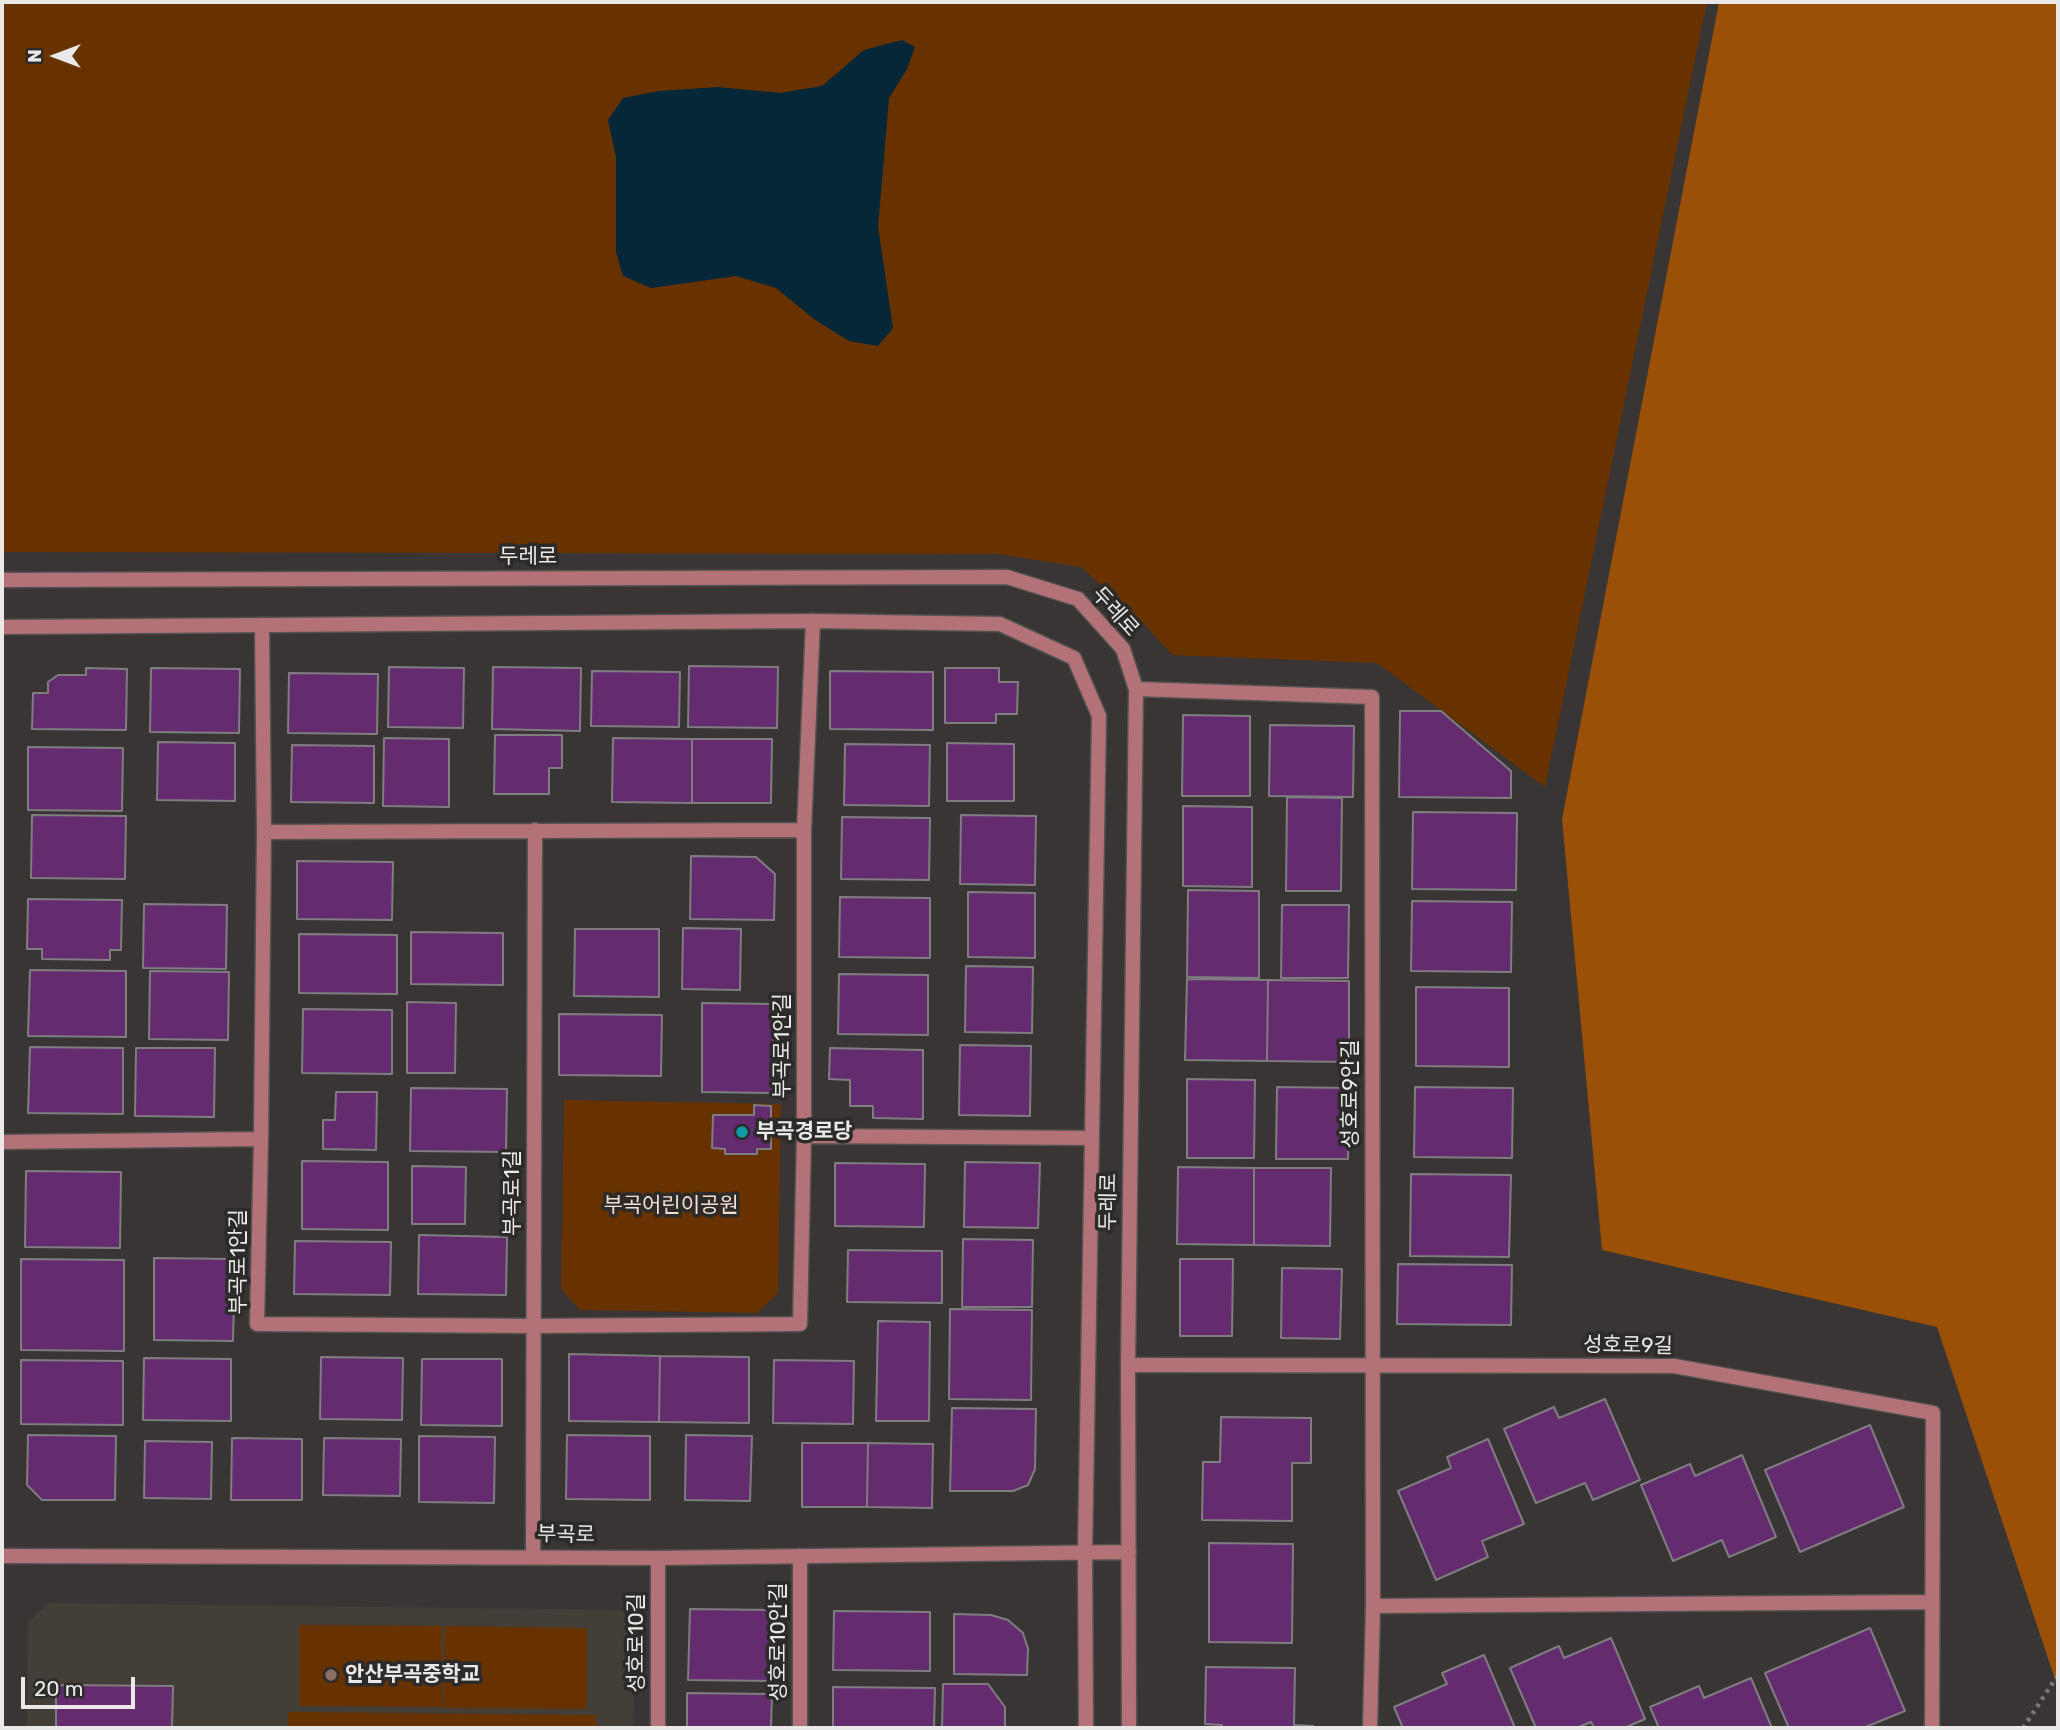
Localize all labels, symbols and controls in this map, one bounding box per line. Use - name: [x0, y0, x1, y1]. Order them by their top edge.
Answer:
- north arrow: [21, 21, 91, 91]
- text: N: [23, 49, 46, 63]
- street label: 두레로: [499, 544, 557, 570]
- street label: 두레로: [1086, 582, 1144, 642]
- street label: 부곡로1안길: [770, 993, 796, 1099]
- street label: 성호로9안길: [1338, 1039, 1364, 1149]
- place label: 부곡경로당: [756, 1119, 853, 1145]
- marker: 부곡경로당: [734, 1124, 750, 1140]
- street label: 부곡로1길: [500, 1150, 526, 1236]
- street label: 두레로: [1096, 1173, 1122, 1231]
- park label: 부곡어린이공원: [603, 1193, 739, 1219]
- street label: 부곡로1안길: [226, 1209, 252, 1315]
- street label: 성호로9길: [1583, 1333, 1673, 1359]
- street label: 부곡로: [537, 1522, 595, 1548]
- street label: 성호로10안길: [766, 1583, 792, 1701]
- street label: 성호로10길: [624, 1593, 650, 1693]
- place label: 안산부곡중학교: [345, 1662, 480, 1688]
- scale bar: [24, 1664, 138, 1708]
- marker: 안산부곡중학교: [323, 1667, 339, 1683]
- text: 20 m: [34, 1676, 83, 1701]

